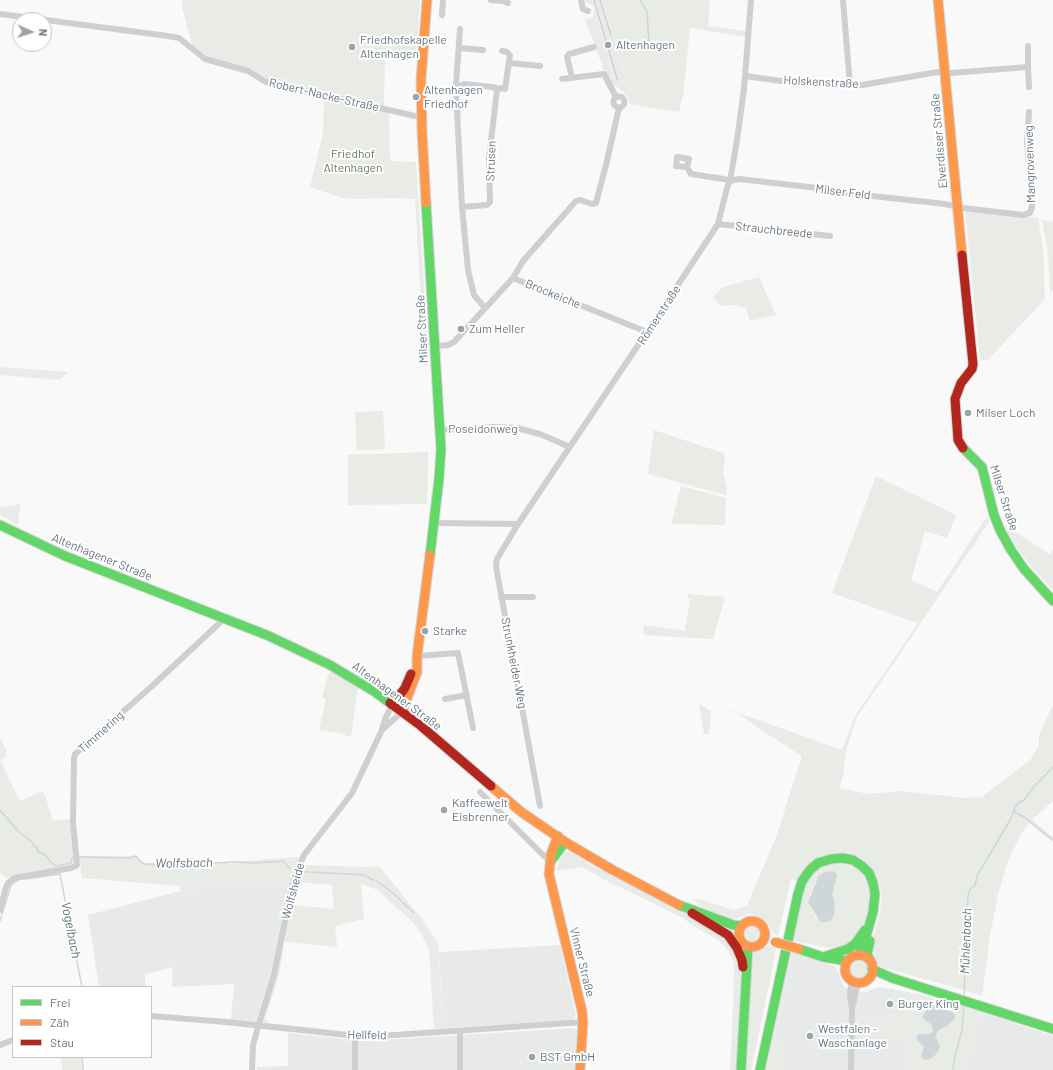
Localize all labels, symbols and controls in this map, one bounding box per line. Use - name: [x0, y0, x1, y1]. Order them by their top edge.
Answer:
- north arrow: [12, 12, 52, 52]
- text: N: [37, 29, 50, 37]
- place label: Friedhofskapelle Altenhagen: [360, 33, 447, 61]
- place label: Altenhagen: [616, 38, 675, 52]
- marker: Altenhagen: [603, 40, 613, 50]
- marker: Friedhofskapelle Altenhagen: [347, 42, 357, 52]
- street label: Holskenstraße: [783, 73, 859, 91]
- street label: Robert-Nacke-Straße: [268, 75, 380, 115]
- place label: Altenhagen Friedhof: [424, 83, 483, 111]
- marker: Altenhagen Friedhof: [411, 92, 421, 102]
- street label: Elverdisser Straße: [928, 93, 950, 189]
- street label: Mangrovenweg: [1021, 125, 1039, 203]
- street label: Strusen: [483, 140, 499, 182]
- park label: Friedhof Altenhagen: [324, 147, 382, 175]
- street label: Milser Feld: [815, 181, 871, 203]
- street label: Strauchbreede: [735, 219, 813, 241]
- street label: Brockeiche: [523, 276, 583, 312]
- street label: Römerstraße: [634, 283, 684, 347]
- street label: Milser Straße: [413, 295, 431, 363]
- place label: Zum Heller: [469, 322, 525, 336]
- marker: Zum Heller: [456, 324, 466, 334]
- place label: Milser Loch: [976, 406, 1035, 420]
- marker: Milser Loch: [963, 408, 973, 418]
- street label: Poseidonweg: [448, 422, 518, 436]
- street label: Milser Straße: [987, 463, 1021, 533]
- street label: Altenhagener Straße: [50, 530, 154, 584]
- street label: Strunkheider Weg: [498, 616, 530, 710]
- place label: Starke: [433, 624, 467, 638]
- marker: Starke: [420, 626, 430, 636]
- street label: Altenhagener Straße: [349, 659, 445, 733]
- street label: Timmering: [75, 708, 127, 756]
- place label: Kaffeewelt Eisbrenner: [452, 796, 509, 824]
- marker: Kaffeewelt Eisbrenner: [439, 805, 449, 815]
- water label: Wolfsbach: [155, 855, 213, 871]
- street label: Wolfsheide: [279, 861, 307, 921]
- water label: Vogelbach: [58, 900, 84, 960]
- water label: Mühlenbach: [957, 908, 975, 974]
- street label: Vinner Straße: [566, 926, 598, 998]
- legend: [12, 986, 152, 1058]
- text: Frei: [50, 995, 70, 1009]
- place label: Burger King: [898, 997, 959, 1011]
- marker: Burger King: [885, 999, 895, 1009]
- text: Zäh: [50, 1015, 69, 1029]
- place label: Westfalen - Waschanlage: [818, 1022, 887, 1050]
- street label: Hellfeld: [347, 1027, 387, 1043]
- marker: Westfalen - Waschanlage: [805, 1031, 815, 1041]
- text: Stau: [50, 1035, 74, 1049]
- place label: BST GmbH: [540, 1050, 595, 1064]
- marker: BST GmbH: [527, 1052, 537, 1062]

